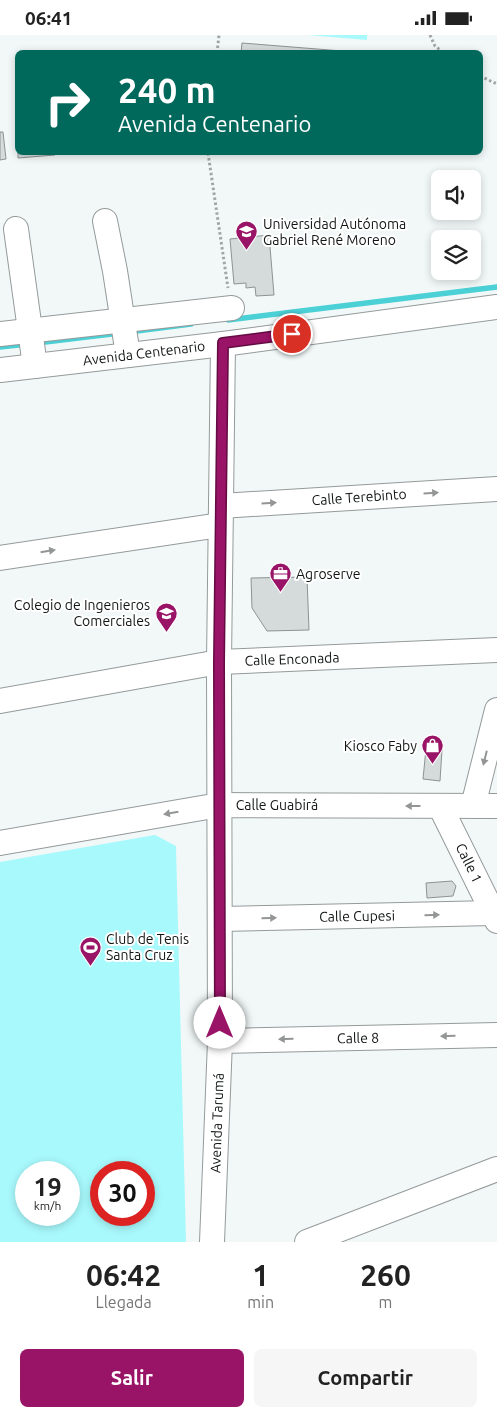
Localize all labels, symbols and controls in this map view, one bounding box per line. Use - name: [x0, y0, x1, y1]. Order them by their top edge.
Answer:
- text: 06:41: [25, 7, 73, 29]
- icon: right: [35, 70, 100, 135]
- text: 240 m: [118, 70, 216, 110]
- text: Avenida Centenario: [118, 111, 311, 136]
- map controls: [431, 170, 481, 280]
- button: sound: [431, 170, 481, 220]
- place label: Universidad Autónoma Gabriel René Moreno: [263, 216, 406, 248]
- school or university icon: Universidad Autónoma Gabriel René Moreno: [235, 220, 259, 251]
- button: layers: [431, 230, 481, 280]
- pin: [271, 313, 313, 355]
- icon: arrive: [278, 320, 306, 348]
- street label: Avenida Centenario: [82, 338, 206, 368]
- street label: Calle Terebinto: [311, 486, 407, 508]
- one-way arrow: [424, 488, 440, 496]
- one-way arrow: [262, 499, 278, 507]
- one-way arrow: [41, 546, 57, 554]
- office icon: Agroserve: [268, 562, 292, 593]
- place label: Agroserve: [296, 566, 361, 582]
- place label: Colegio de Ingenieros Comerciales: [14, 597, 150, 629]
- school or university icon: Colegio de Ingenieros Comerciales: [154, 601, 178, 632]
- street label: Calle Enconada: [244, 649, 340, 669]
- shop icon: Kiosco Faby: [421, 734, 445, 765]
- place label: Kiosco Faby: [344, 738, 417, 754]
- one-way arrow: [481, 750, 489, 765]
- street label: Calle Guabirá: [236, 797, 318, 813]
- one-way arrow: [405, 802, 421, 810]
- one-way arrow: [163, 810, 179, 818]
- street label: Calle 1: [453, 841, 485, 885]
- street label: Calle Cupesi: [319, 907, 395, 925]
- one-way arrow: [424, 911, 440, 919]
- one-way arrow: [262, 914, 278, 922]
- place label: Club de Tenis Santa Cruz: [106, 931, 189, 963]
- sports icon: Club de Tenis Santa Cruz: [78, 935, 102, 966]
- position arrow: [193, 996, 245, 1048]
- street label: Calle 8: [337, 1030, 379, 1046]
- one-way arrow: [440, 1032, 456, 1040]
- one-way arrow: [278, 1036, 294, 1044]
- street label: Avenida Tarumá: [207, 1073, 227, 1173]
- speed limit sign: 30: [90, 1161, 155, 1226]
- text: 19: [33, 1173, 62, 1201]
- text: km/h: [34, 1199, 61, 1212]
- text: 06:42: [86, 1258, 161, 1292]
- text: 1: [252, 1258, 269, 1292]
- text: 260: [360, 1258, 411, 1292]
- text: Llegada: [96, 1293, 152, 1311]
- text: min: [247, 1293, 274, 1311]
- text: m: [379, 1293, 392, 1311]
- button: Salir: [20, 1349, 244, 1407]
- button: Compartir: [254, 1349, 477, 1407]

